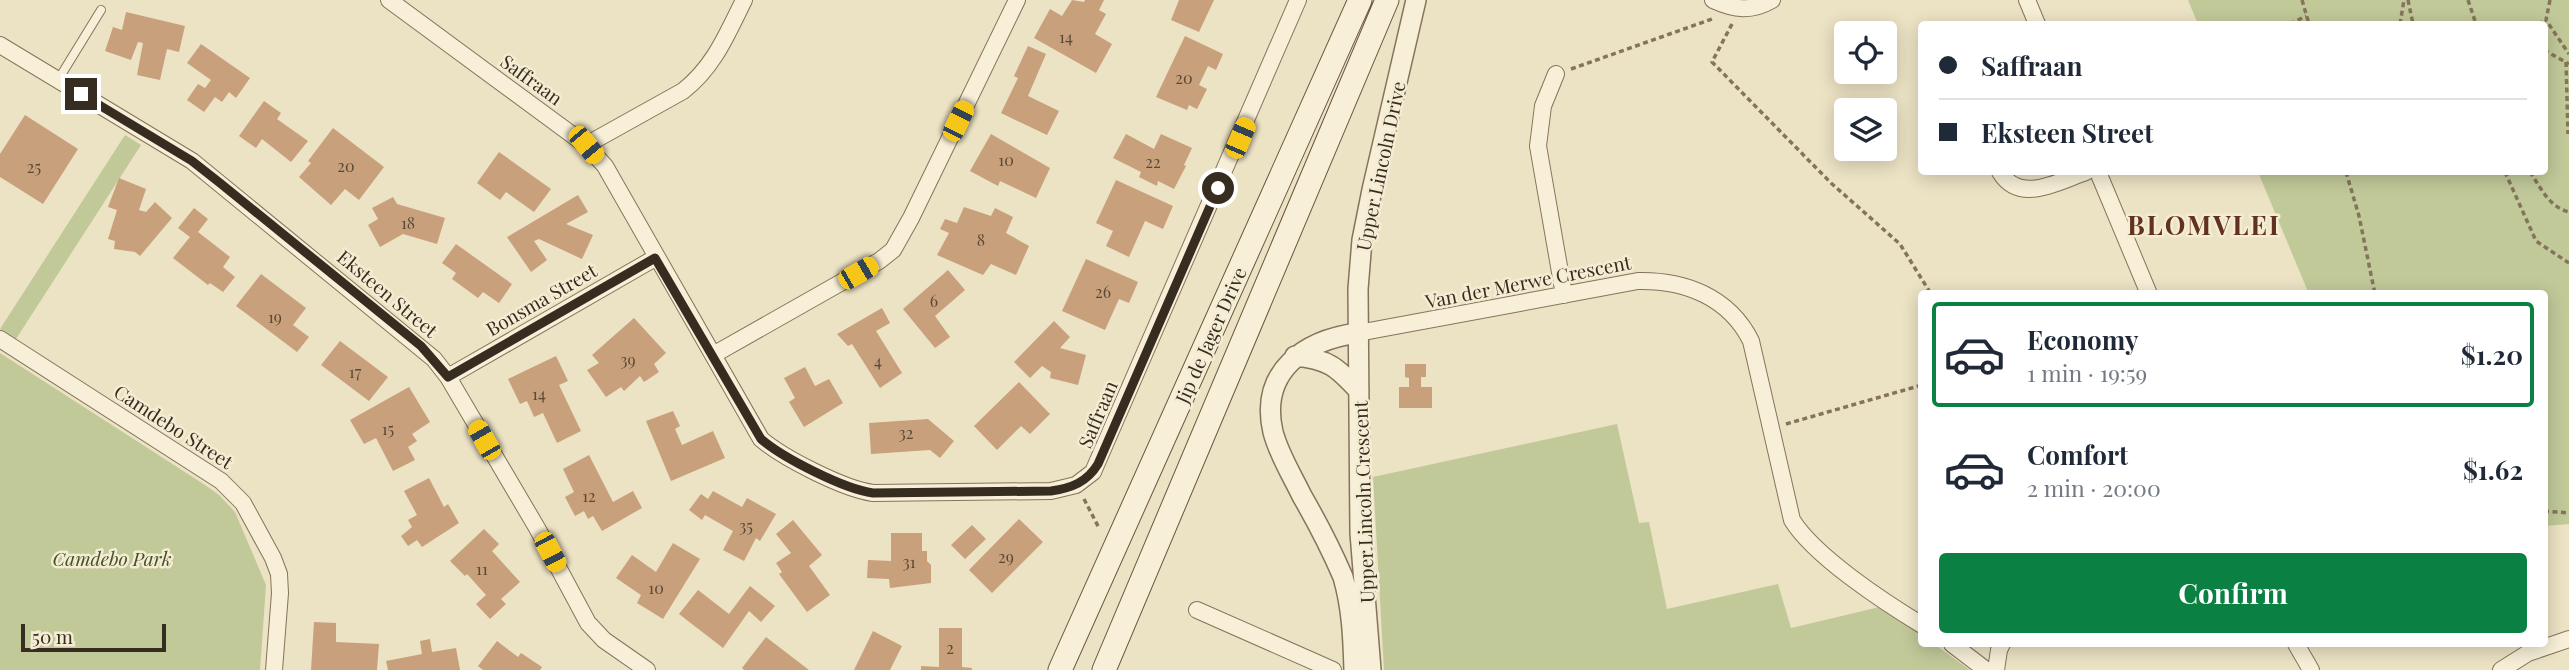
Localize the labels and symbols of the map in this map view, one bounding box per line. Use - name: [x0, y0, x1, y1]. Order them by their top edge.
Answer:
- house number: 14: [1059, 26, 1073, 47]
- street label: Saffraan: [496, 48, 569, 111]
- house number: 20: [1175, 67, 1193, 88]
- route end: [65, 78, 97, 110]
- street label: Upper Lincoln Drive: [1349, 79, 1411, 253]
- car: [940, 98, 977, 144]
- car: [1223, 115, 1258, 161]
- car: [565, 122, 608, 168]
- house number: 10: [998, 149, 1014, 170]
- house number: 22: [1145, 151, 1161, 172]
- house number: 20: [337, 155, 355, 176]
- house number: 25: [27, 156, 41, 177]
- route start: [1202, 172, 1234, 204]
- district label: BLOMVLEI: [2127, 207, 2281, 242]
- house number: 18: [401, 212, 415, 233]
- house number: 8: [977, 229, 985, 250]
- street label: Eksteen Street: [332, 243, 444, 343]
- street label: Van der Merwe Crescent: [1422, 248, 1633, 314]
- car: [835, 253, 882, 293]
- street label: Bonsma Street: [481, 257, 601, 341]
- street label: Jip de Jager Drive: [1168, 263, 1252, 408]
- house number: 26: [1095, 281, 1111, 302]
- house number: 6: [930, 290, 938, 311]
- house number: 19: [268, 306, 282, 327]
- house number: 39: [620, 349, 636, 370]
- house number: 4: [874, 350, 882, 371]
- house number: 17: [349, 361, 362, 382]
- street label: Saffraan: [1071, 376, 1123, 452]
- street label: Camdebo Street: [110, 378, 239, 474]
- house number: 14: [532, 383, 546, 404]
- street label: Upper Lincoln Crescent: [1346, 400, 1380, 604]
- car: [465, 417, 504, 463]
- house number: 15: [382, 418, 394, 439]
- house number: 32: [899, 422, 913, 443]
- house number: 12: [582, 485, 596, 506]
- house number: 35: [739, 515, 753, 536]
- car: [531, 529, 570, 575]
- park label: Camdebo Park: [53, 545, 172, 571]
- house number: 29: [998, 546, 1014, 567]
- house number: 31: [902, 551, 916, 572]
- house number: 11: [476, 558, 488, 579]
- house number: 10: [648, 577, 664, 598]
- scale bar: [21, 621, 166, 653]
- house number: 2: [946, 637, 954, 658]

